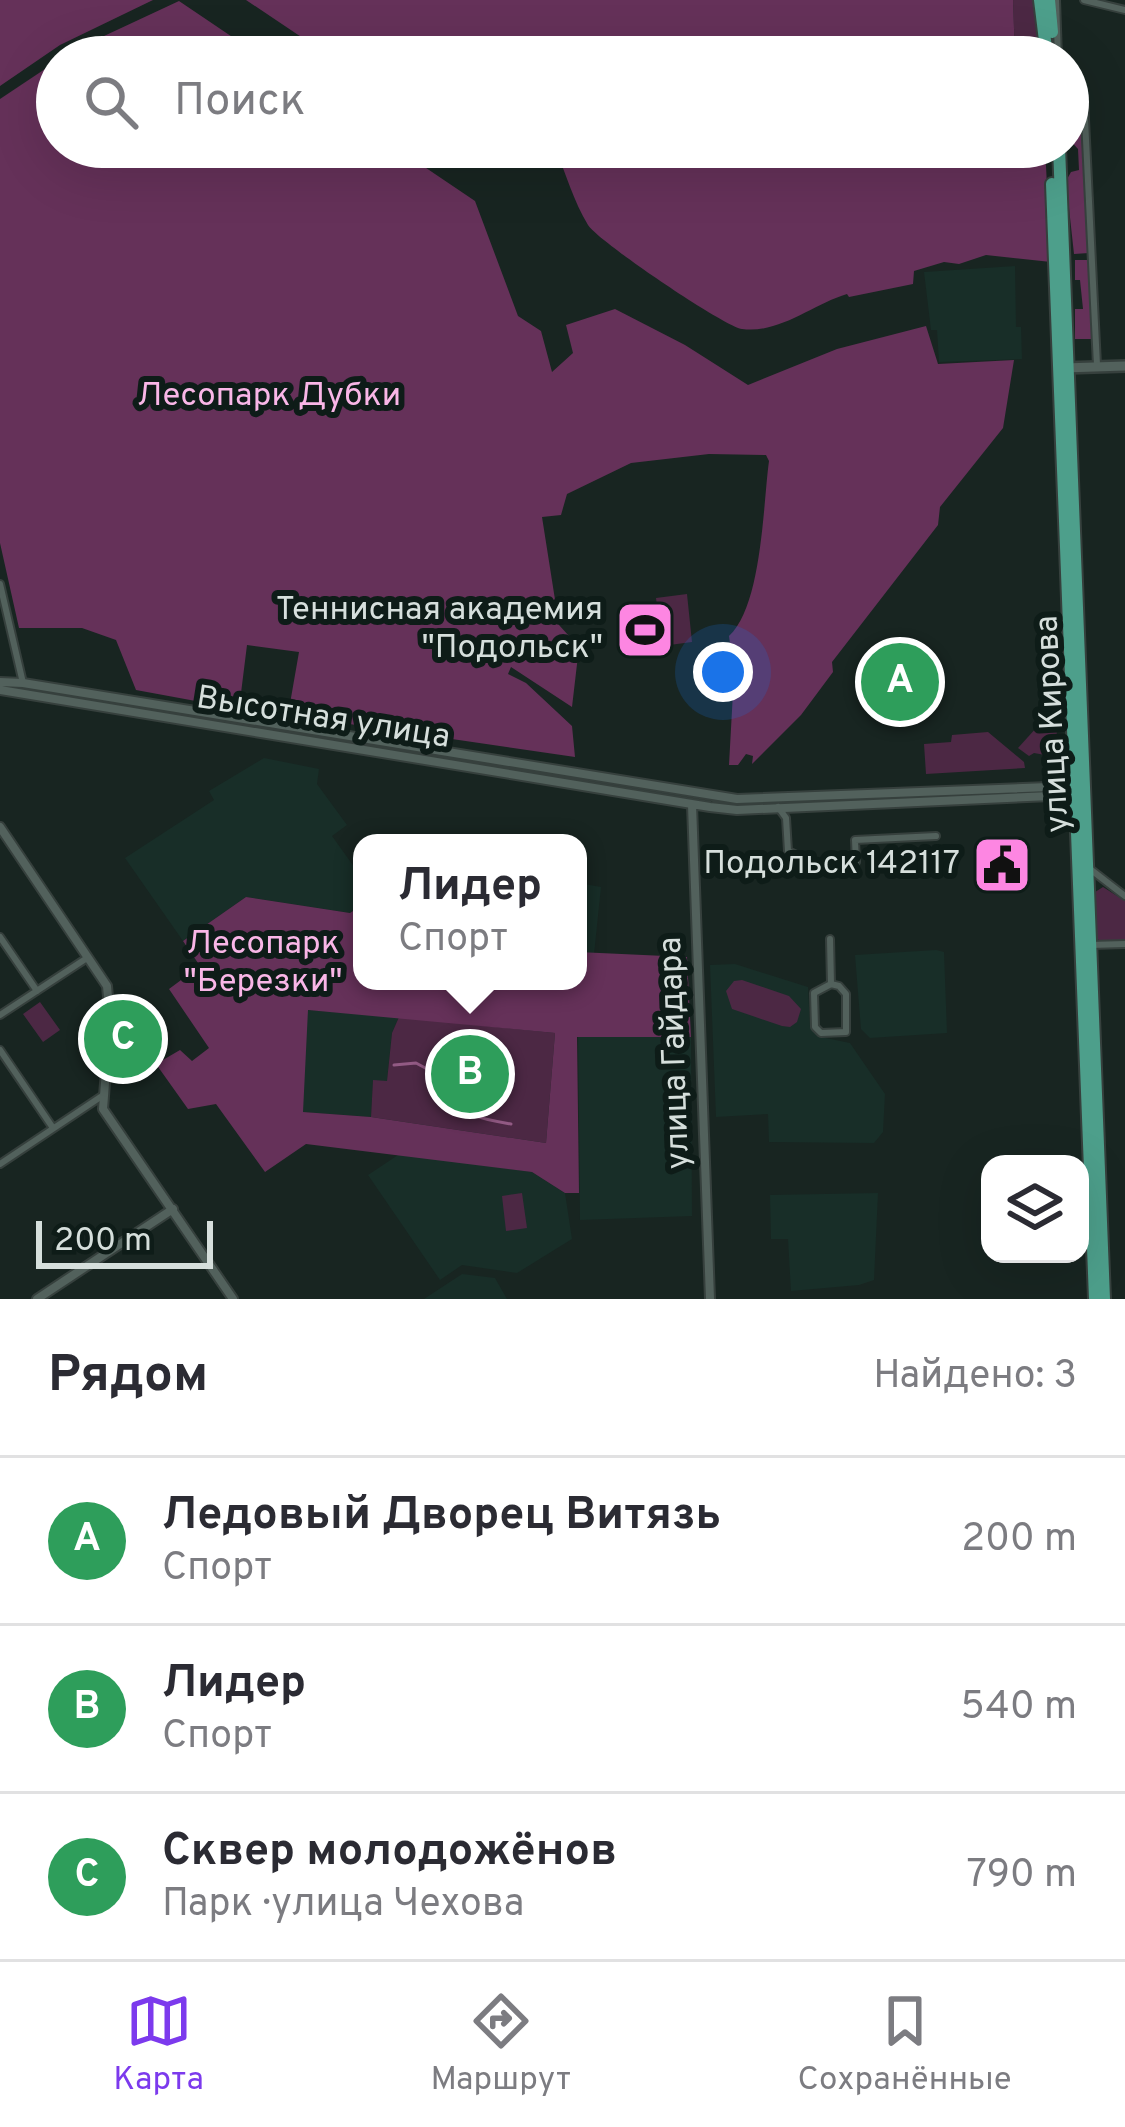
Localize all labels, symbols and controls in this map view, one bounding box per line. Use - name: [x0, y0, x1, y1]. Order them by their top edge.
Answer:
- search box: [36, 36, 1089, 168]
- icon: search: [78, 69, 144, 135]
- text: Поиск: [174, 74, 305, 131]
- park label: Лесопарк Дубки: [137, 376, 401, 418]
- place label: Теннисная академия "Подольск": [276, 590, 603, 670]
- sports icon: Теннисная академия "Подольск": [614, 599, 676, 661]
- street label: улица Кирова: [1027, 614, 1081, 834]
- pin: A: [861, 637, 939, 727]
- your location: [693, 642, 753, 702]
- street label: Высотная улица: [193, 678, 453, 760]
- popup: [353, 834, 587, 990]
- public building icon: Подольск 142117: [971, 834, 1033, 896]
- place label: Подольск 142117: [703, 844, 960, 886]
- text: Лидер: [398, 859, 542, 916]
- text: Спорт: [398, 916, 508, 965]
- park label: Лесопарк "Березки": [183, 924, 343, 1004]
- street label: улица Гайдара: [651, 936, 701, 1170]
- pin: C: [84, 994, 162, 1084]
- pin: B: [431, 1029, 509, 1119]
- map controls: [981, 1155, 1089, 1263]
- button: layers: [981, 1155, 1089, 1263]
- scale bar: [36, 1215, 213, 1268]
- text: 200 m: [54, 1221, 152, 1263]
- text: Рядом: [48, 1345, 208, 1410]
- text: Найдено: 3: [873, 1353, 1077, 1402]
- text: Ледовый Дворец Витязь: [162, 1488, 721, 1545]
- text: A: [73, 1516, 101, 1565]
- text: 200 m: [961, 1516, 1077, 1565]
- text: Спорт: [162, 1545, 272, 1594]
- text: Лидер: [162, 1656, 306, 1713]
- text: B: [74, 1684, 100, 1733]
- text: 540 m: [961, 1684, 1077, 1733]
- text: Спорт: [162, 1713, 272, 1762]
- text: Сквер молодожёнов: [162, 1824, 617, 1881]
- text: C: [75, 1852, 99, 1901]
- text: 790 m: [966, 1852, 1077, 1901]
- text: Парк · улица Чехова: [162, 1881, 524, 1930]
- tab: Карта: [113, 1988, 204, 2102]
- tab: Маршрут: [430, 1988, 571, 2102]
- tab: Сохранённые: [798, 1988, 1012, 2102]

